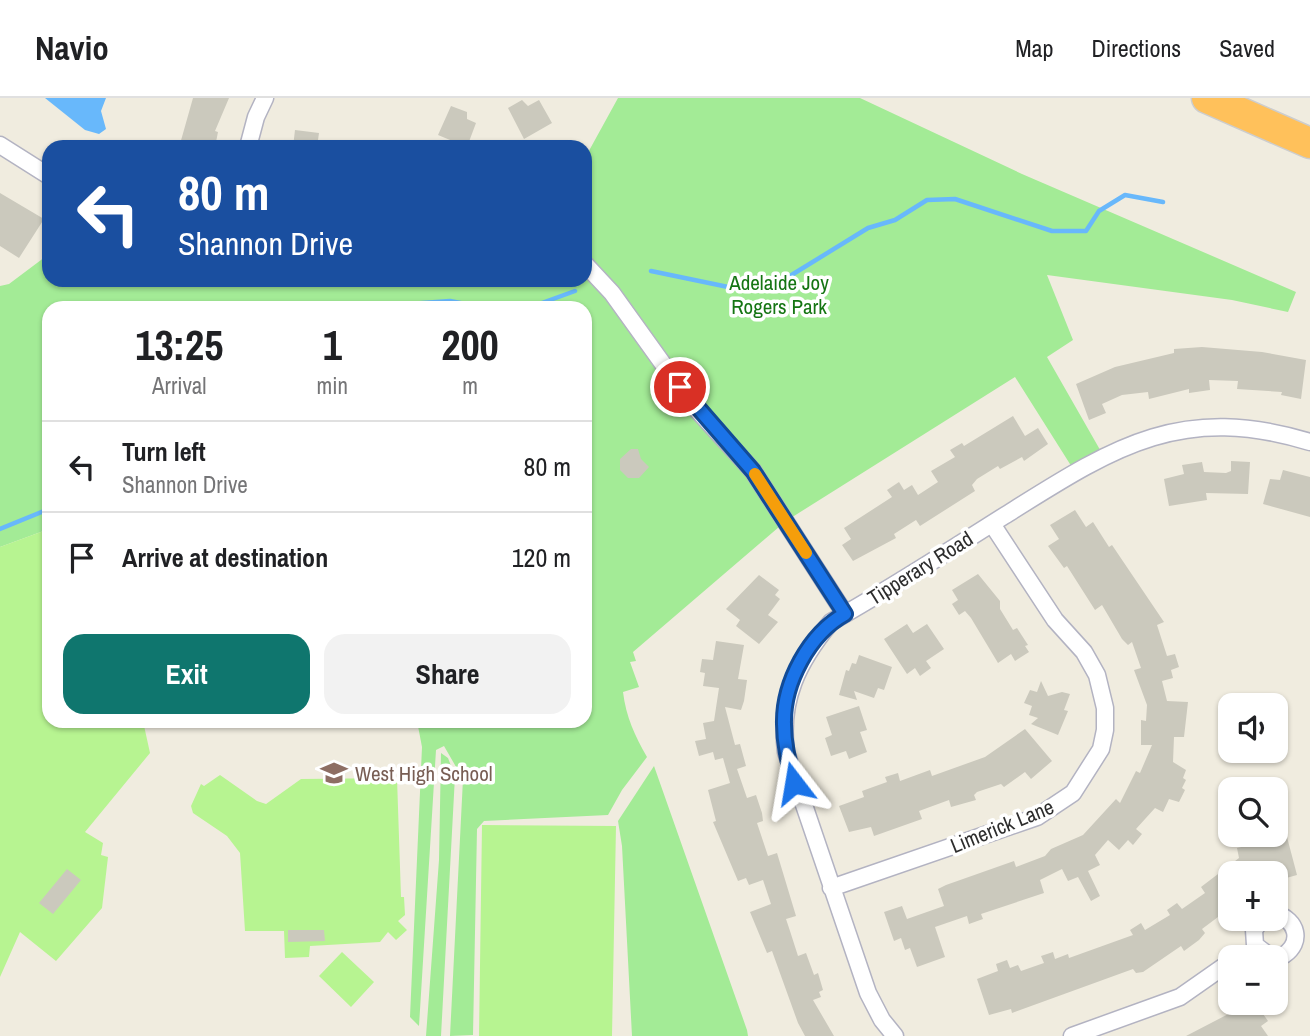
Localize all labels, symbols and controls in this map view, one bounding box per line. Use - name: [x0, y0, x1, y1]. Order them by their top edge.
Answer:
- text: Navio: [35, 26, 109, 70]
- text: Map: [1015, 32, 1053, 64]
- text: Directions: [1091, 32, 1181, 64]
- text: Saved: [1219, 32, 1275, 64]
- text: 80 m: [178, 159, 270, 225]
- icon: left: [63, 168, 154, 259]
- text: Shannon Drive: [178, 222, 353, 265]
- park label: Adelaide Joy Rogers Park: [728, 268, 829, 321]
- text: 13:25: [135, 317, 223, 373]
- text: 1: [323, 317, 342, 373]
- text: 200: [441, 317, 499, 373]
- pin: [650, 357, 710, 417]
- icon: arrive: [661, 368, 699, 406]
- text: Arrival: [152, 370, 207, 401]
- text: min: [317, 370, 348, 401]
- text: m: [462, 370, 478, 401]
- text: Turn left: [122, 434, 206, 469]
- icon: left: [63, 448, 101, 486]
- text: 80 m: [524, 449, 571, 484]
- text: Shannon Drive: [122, 469, 248, 500]
- street label: Tipperary Road: [862, 524, 978, 612]
- icon: arrive: [63, 539, 101, 577]
- text: Arrive at destination: [122, 540, 328, 575]
- text: 120 m: [512, 540, 571, 575]
- button: Exit: [63, 634, 310, 714]
- button: Share: [324, 634, 571, 714]
- map controls: [1218, 693, 1288, 1015]
- button: sound: [1218, 693, 1288, 763]
- position arrow: [757, 746, 831, 820]
- school or university icon: West High School: [319, 758, 349, 788]
- place label: West High School: [355, 759, 493, 788]
- button: search: [1218, 777, 1288, 847]
- street label: Limerick Lane: [946, 792, 1058, 860]
- button: +: [1218, 861, 1288, 931]
- button: −: [1218, 945, 1288, 1015]

